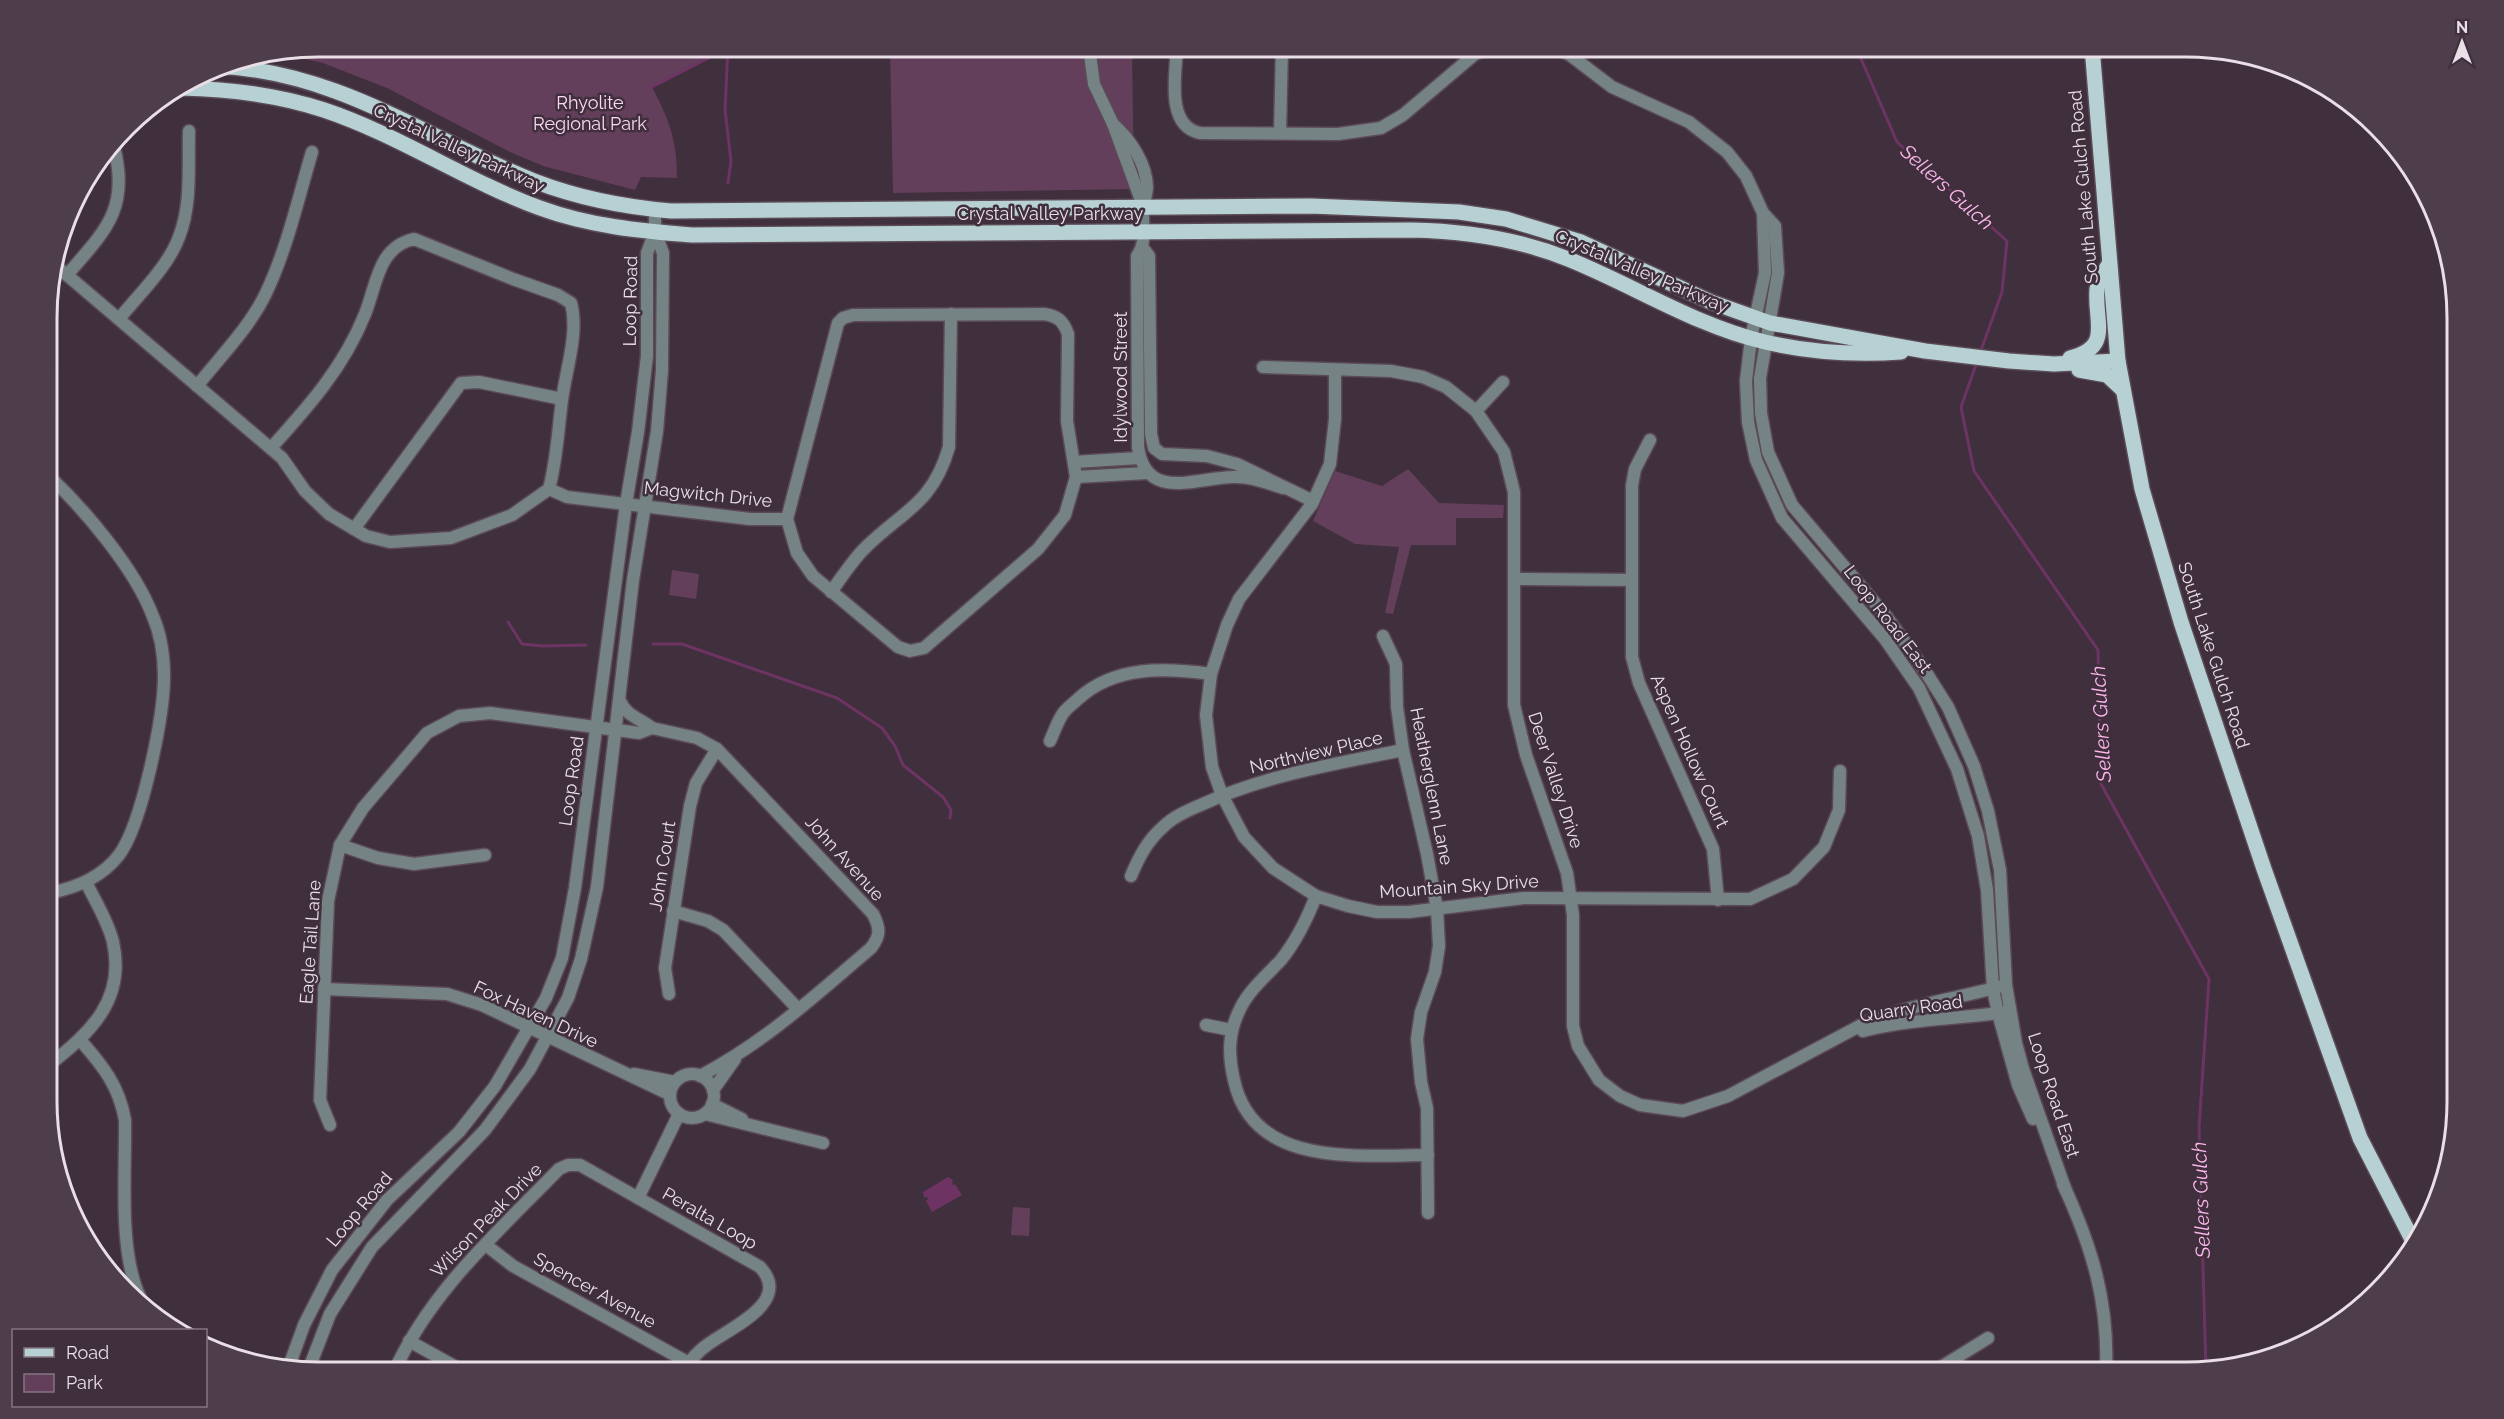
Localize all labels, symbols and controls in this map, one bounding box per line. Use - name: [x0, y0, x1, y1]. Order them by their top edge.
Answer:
- north arrow: [2432, 12, 2492, 72]
- text: N: [2456, 18, 2468, 37]
- street label: South Lake Gulch Road: [2064, 89, 2102, 285]
- park label: Rhyolite Regional Park: [533, 92, 647, 134]
- street label: Crystal Valley Parkway: [370, 99, 548, 197]
- water label: Sellers Gulch: [1895, 138, 1998, 235]
- street label: Crystal Valley Parkway: [957, 203, 1144, 224]
- street label: Crystal Valley Parkway: [1552, 225, 1732, 317]
- street label: Loop Road: [619, 256, 641, 346]
- street label: Idylwood Street: [1110, 311, 1131, 443]
- street label: Magwitch Drive: [643, 477, 774, 511]
- street label: South Lake Gulch Road: [2174, 559, 2254, 751]
- street label: Loop Road East: [1840, 561, 1936, 677]
- water label: Sellers Gulch: [2086, 665, 2116, 784]
- street label: Aspen Hollow Court: [1647, 671, 1733, 831]
- street label: Heatherglenn Lane: [1406, 705, 1458, 867]
- street label: Deer Valley Drive: [1524, 709, 1588, 851]
- street label: Northview Place: [1247, 726, 1385, 778]
- street label: Loop Road: [554, 735, 588, 827]
- street label: John Avenue: [801, 811, 889, 905]
- street label: John Court: [645, 819, 679, 913]
- street label: Mountain Sky Drive: [1379, 870, 1540, 902]
- street label: Eagle Tail Lane: [295, 879, 325, 1005]
- street label: Fox Haven Drive: [471, 976, 602, 1052]
- street label: Quarry Road: [1858, 990, 1964, 1026]
- street label: Loop Road East: [2024, 1030, 2084, 1160]
- water label: Sellers Gulch: [2187, 1141, 2215, 1260]
- street label: Wilson Peak Drive: [426, 1158, 546, 1281]
- street label: Loop Road: [322, 1168, 396, 1250]
- street label: Peralta Loop: [659, 1182, 761, 1254]
- street label: Spencer Avenue: [530, 1248, 660, 1332]
- legend: [12, 1329, 207, 1407]
- text: Road: [66, 1342, 109, 1363]
- text: Park: [66, 1372, 103, 1393]

